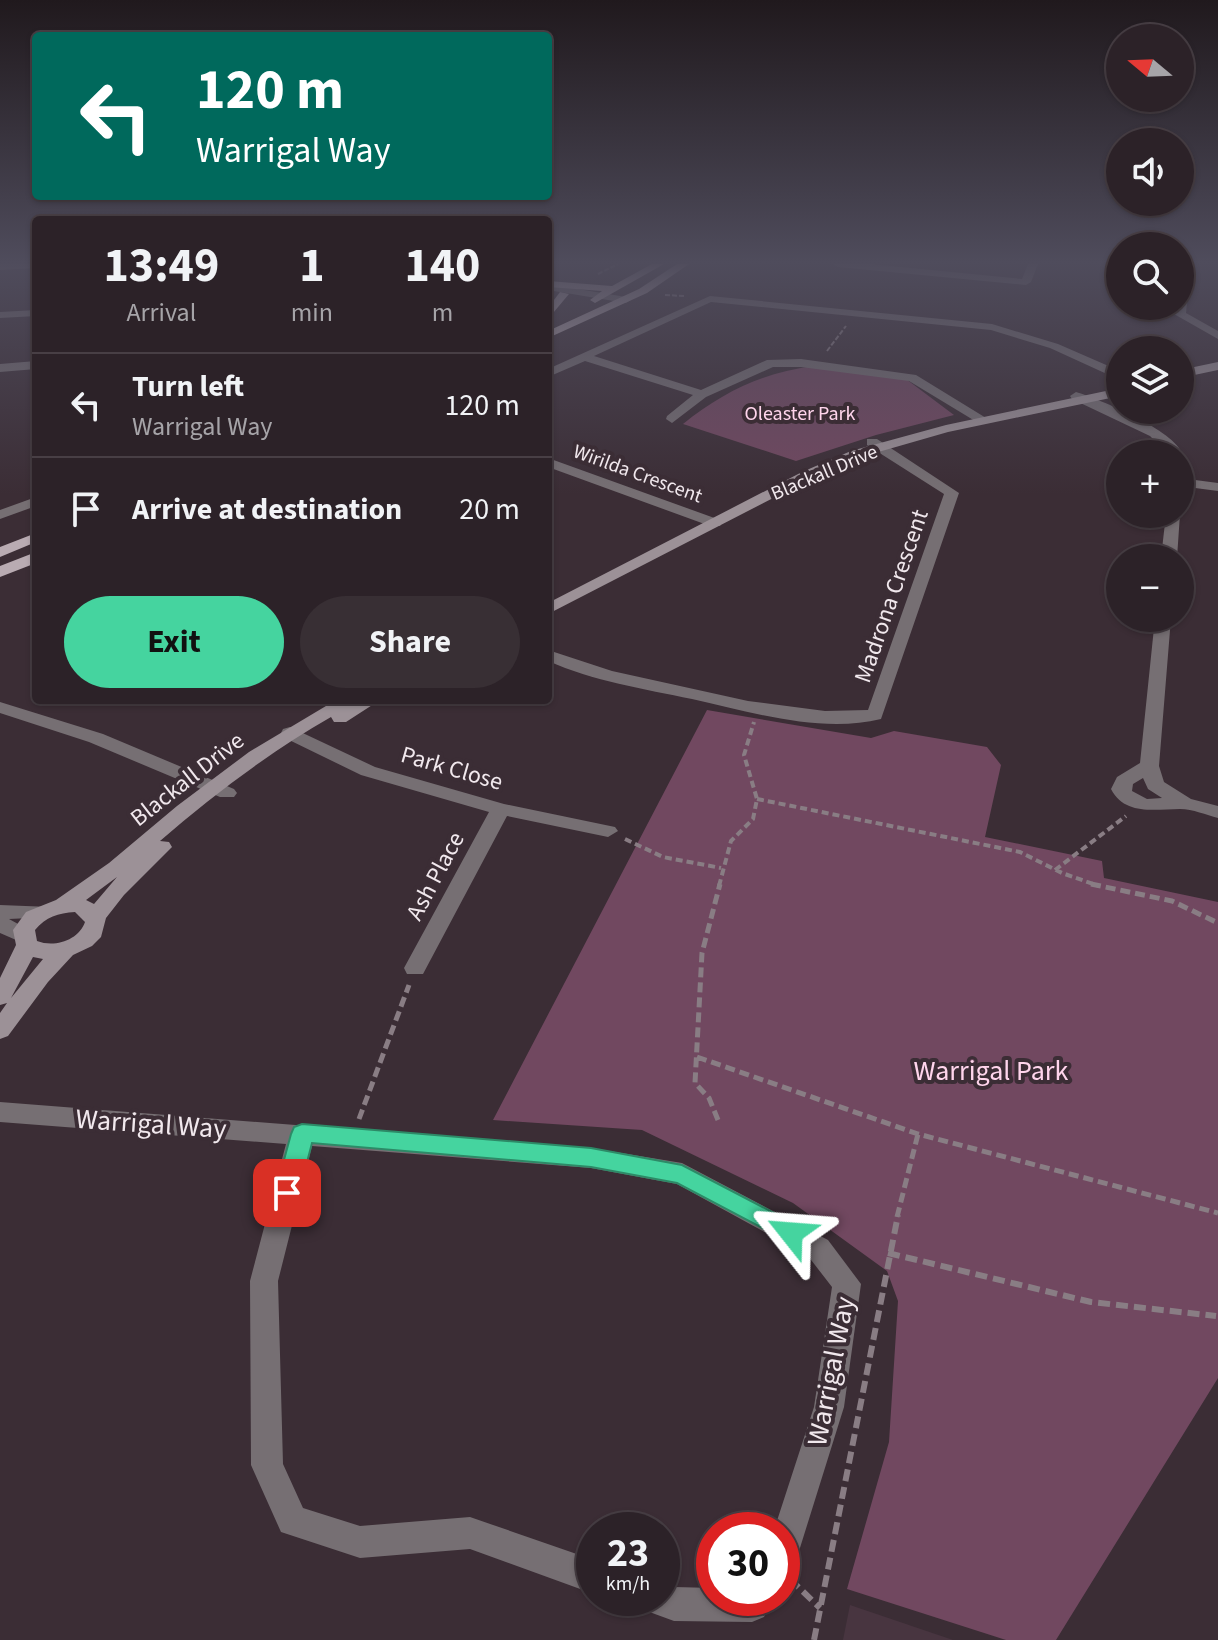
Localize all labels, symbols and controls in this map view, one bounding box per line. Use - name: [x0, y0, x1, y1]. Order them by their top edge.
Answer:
- north arrow: [1106, 24, 1194, 112]
- map controls: [1106, 24, 1194, 632]
- text: 120 m: [196, 51, 344, 130]
- icon: left: [64, 64, 168, 168]
- text: Warrigal Way: [196, 125, 390, 176]
- button: sound: [1106, 128, 1194, 216]
- text: 13:49: [103, 232, 219, 300]
- text: 1: [299, 232, 325, 300]
- text: 140: [404, 232, 480, 300]
- button: search: [1106, 232, 1194, 320]
- text: Arrival: [126, 294, 196, 331]
- text: min: [291, 294, 333, 331]
- text: m: [432, 294, 453, 331]
- button: layers: [1106, 336, 1194, 424]
- text: Turn left: [132, 365, 244, 408]
- icon: left: [64, 383, 108, 427]
- text: 120 m: [444, 384, 520, 427]
- park label: Oleaster Park: [745, 400, 856, 428]
- text: Warrigal Way: [132, 408, 272, 445]
- street label: Wirilda Crescent: [569, 438, 706, 510]
- street label: Blackall Drive: [767, 438, 882, 508]
- button: +: [1106, 440, 1194, 528]
- icon: arrive: [64, 487, 108, 531]
- text: Arrive at destination: [132, 488, 402, 531]
- text: 20 m: [459, 488, 520, 531]
- street label: Madrona Crescent: [845, 505, 938, 688]
- button: −: [1106, 544, 1194, 632]
- button: Exit: [64, 596, 284, 688]
- button: Share: [300, 596, 520, 688]
- street label: Blackall Drive: [123, 724, 252, 835]
- street label: Park Close: [397, 737, 507, 800]
- street label: Ash Place: [398, 826, 473, 927]
- park label: Warrigal Park: [914, 1051, 1069, 1091]
- street label: Warrigal Way: [74, 1099, 228, 1149]
- pin: [253, 1159, 321, 1227]
- icon: arrive: [265, 1171, 309, 1215]
- position arrow: [749, 1191, 833, 1275]
- street label: Warrigal Way: [797, 1293, 865, 1449]
- speed limit sign: 30: [696, 1512, 800, 1616]
- text: 23: [607, 1525, 649, 1582]
- text: km/h: [606, 1570, 650, 1598]

